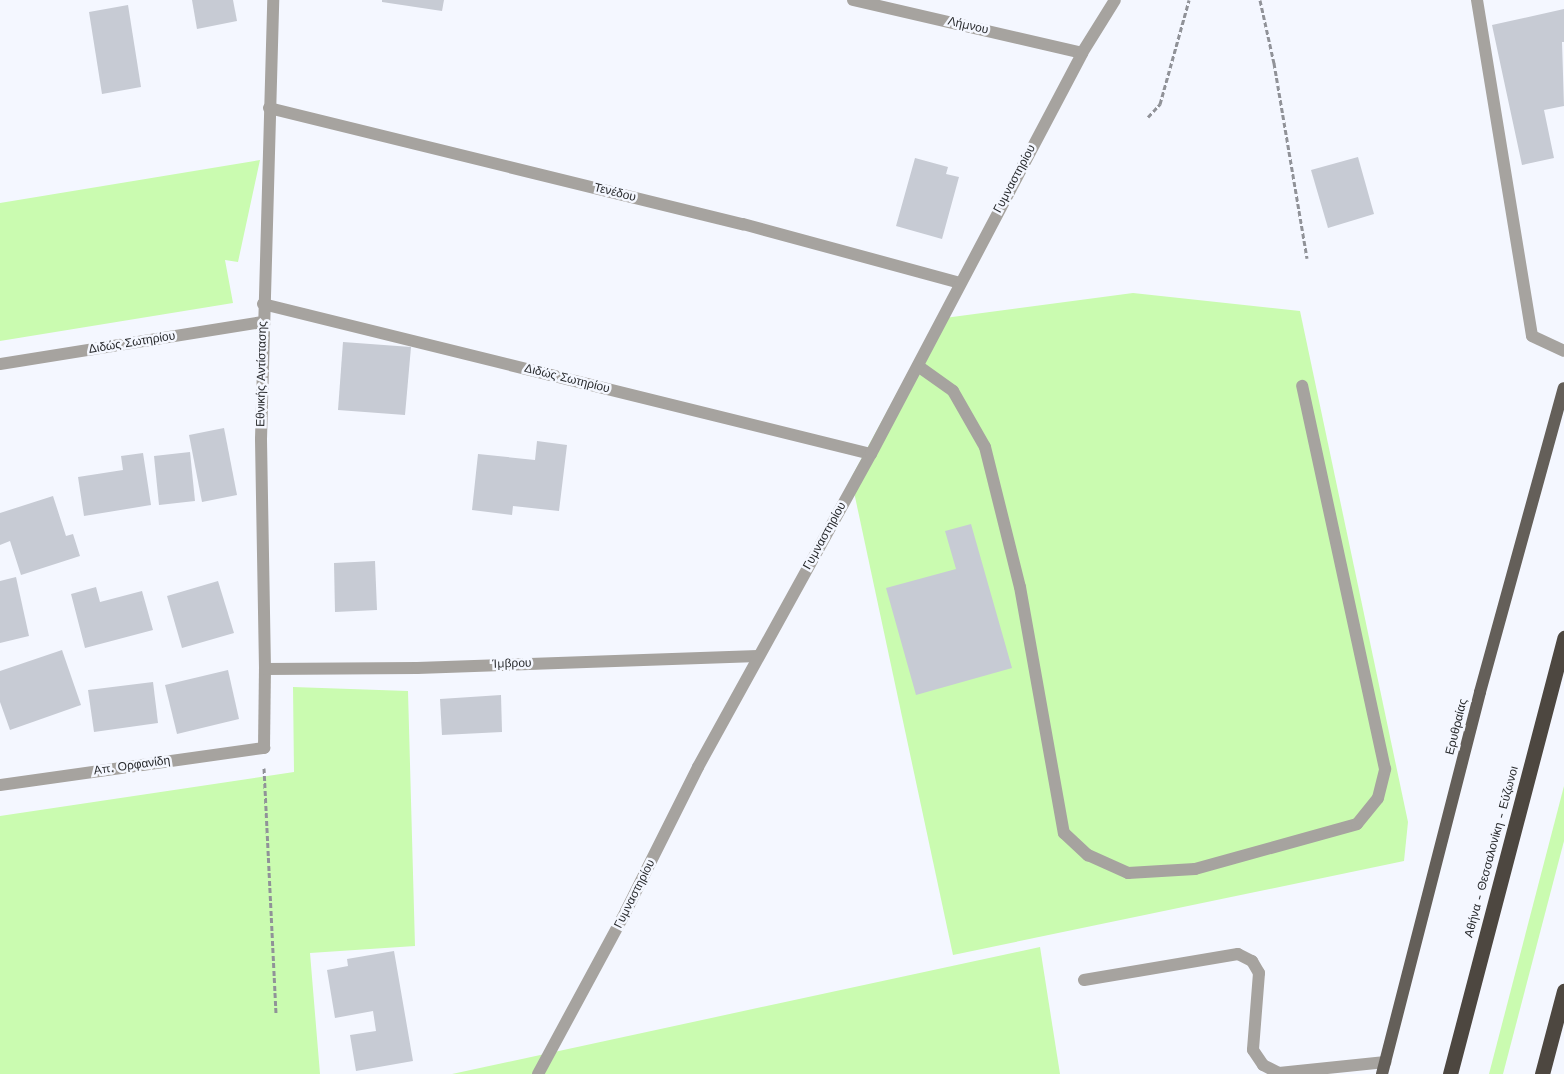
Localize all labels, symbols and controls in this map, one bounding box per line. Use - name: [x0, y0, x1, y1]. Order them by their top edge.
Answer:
- street label: Λήμνου: [946, 14, 990, 38]
- street label: Γυμναστηρίου: [991, 142, 1039, 216]
- street label: Τενέδου: [593, 181, 637, 205]
- street label: Εθνικής Αντίστασης: [254, 321, 270, 427]
- street label: Διδώς Σωτηρίου: [88, 329, 176, 357]
- street label: Διδώς Σωτηρίου: [523, 361, 611, 397]
- street label: Γυμναστηρίου: [800, 500, 850, 572]
- street label: Ίμβρου: [492, 656, 532, 672]
- street label: Ερυθραίας: [1443, 697, 1471, 757]
- street label: Απ. Ορφανίδη: [93, 754, 171, 778]
- street label: Αθήνα - Θεσσαλονίκη - Εύζωνοι: [1462, 765, 1522, 939]
- street label: Γυμναστηρίου: [612, 857, 658, 931]

